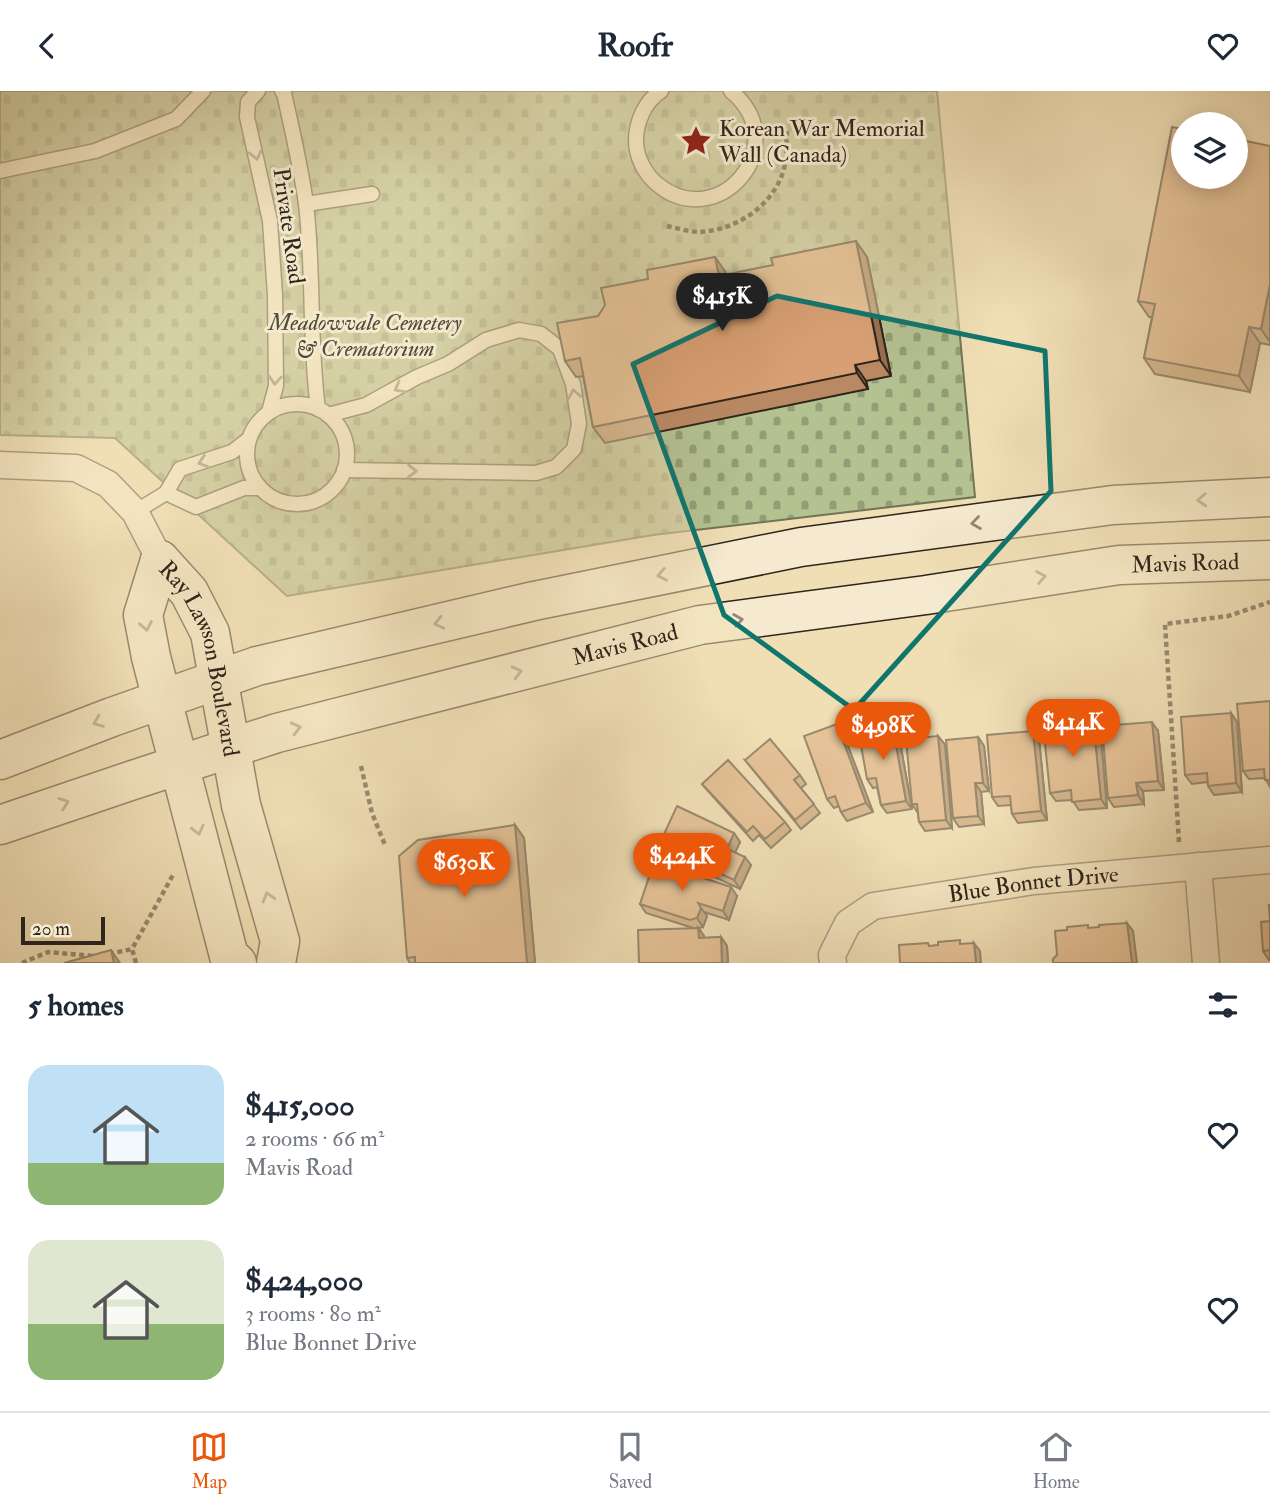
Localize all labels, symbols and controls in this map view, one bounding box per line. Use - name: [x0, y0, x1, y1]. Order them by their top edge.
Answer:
- text: Roofr: [597, 26, 673, 66]
- icon: back: [28, 27, 66, 65]
- icon: heart: [1204, 27, 1242, 65]
- map controls: [1171, 112, 1248, 189]
- button: layers: [1171, 112, 1248, 189]
- place label: Korean War Memorial Wall (Canada): [718, 114, 925, 169]
- place icon: Korean War Memorial Wall (Canada): [679, 124, 713, 158]
- one-way arrow: [247, 149, 262, 161]
- street label: Private Road: [266, 166, 312, 286]
- pin: $415K: [673, 273, 771, 333]
- text: $415K: [692, 281, 752, 310]
- park label: Meadowvale Cemetery & Crematorium: [267, 308, 462, 363]
- one-way arrow: [268, 375, 283, 386]
- one-way arrow: [394, 380, 406, 393]
- one-way arrow: [567, 388, 582, 400]
- one-way arrow: [197, 454, 210, 468]
- one-way arrow: [407, 464, 418, 479]
- one-way arrow: [1196, 492, 1207, 507]
- one-way arrow: [970, 516, 982, 531]
- street label: Mavis Road: [1131, 547, 1240, 579]
- street label: Ray Lawson Boulevard: [153, 554, 246, 759]
- one-way arrow: [656, 567, 668, 582]
- one-way arrow: [1036, 570, 1047, 585]
- one-way arrow: [732, 613, 744, 628]
- one-way arrow: [434, 615, 446, 629]
- street label: Mavis Road: [569, 617, 681, 672]
- one-way arrow: [138, 620, 153, 632]
- one-way arrow: [510, 666, 522, 680]
- pin: $414K: [1024, 699, 1122, 759]
- pin: $498K: [834, 703, 932, 762]
- text: $414K: [1042, 707, 1104, 736]
- text: $498K: [851, 710, 915, 739]
- one-way arrow: [93, 713, 105, 727]
- one-way arrow: [290, 722, 302, 736]
- one-way arrow: [58, 797, 70, 811]
- one-way arrow: [190, 824, 204, 836]
- pin: $424K: [633, 833, 731, 893]
- pin: $630K: [415, 839, 513, 899]
- text: $424K: [649, 841, 715, 870]
- text: $630K: [433, 847, 495, 876]
- street label: Blue Bonnet Drive: [946, 859, 1120, 909]
- one-way arrow: [261, 891, 276, 903]
- scale bar: [21, 914, 105, 946]
- text: 20 m: [32, 917, 70, 941]
- icon: filters: [1204, 986, 1242, 1024]
- text: 5 homes: [28, 987, 124, 1024]
- text: $415,000: [245, 1087, 355, 1124]
- icon: home: [84, 1093, 168, 1177]
- icon: heart: [1204, 1116, 1242, 1154]
- text: 2 rooms · 66 m²: [245, 1124, 384, 1153]
- text: Mavis Road: [245, 1153, 353, 1182]
- text: $424,000: [245, 1262, 363, 1299]
- icon: home: [84, 1268, 168, 1352]
- icon: heart: [1204, 1291, 1242, 1329]
- text: 3 rooms · 80 m²: [245, 1299, 381, 1328]
- text: Blue Bonnet Drive: [245, 1328, 417, 1357]
- tab: Map: [190, 1428, 228, 1494]
- tab: Saved: [609, 1428, 652, 1494]
- tab: Home: [1033, 1428, 1080, 1494]

